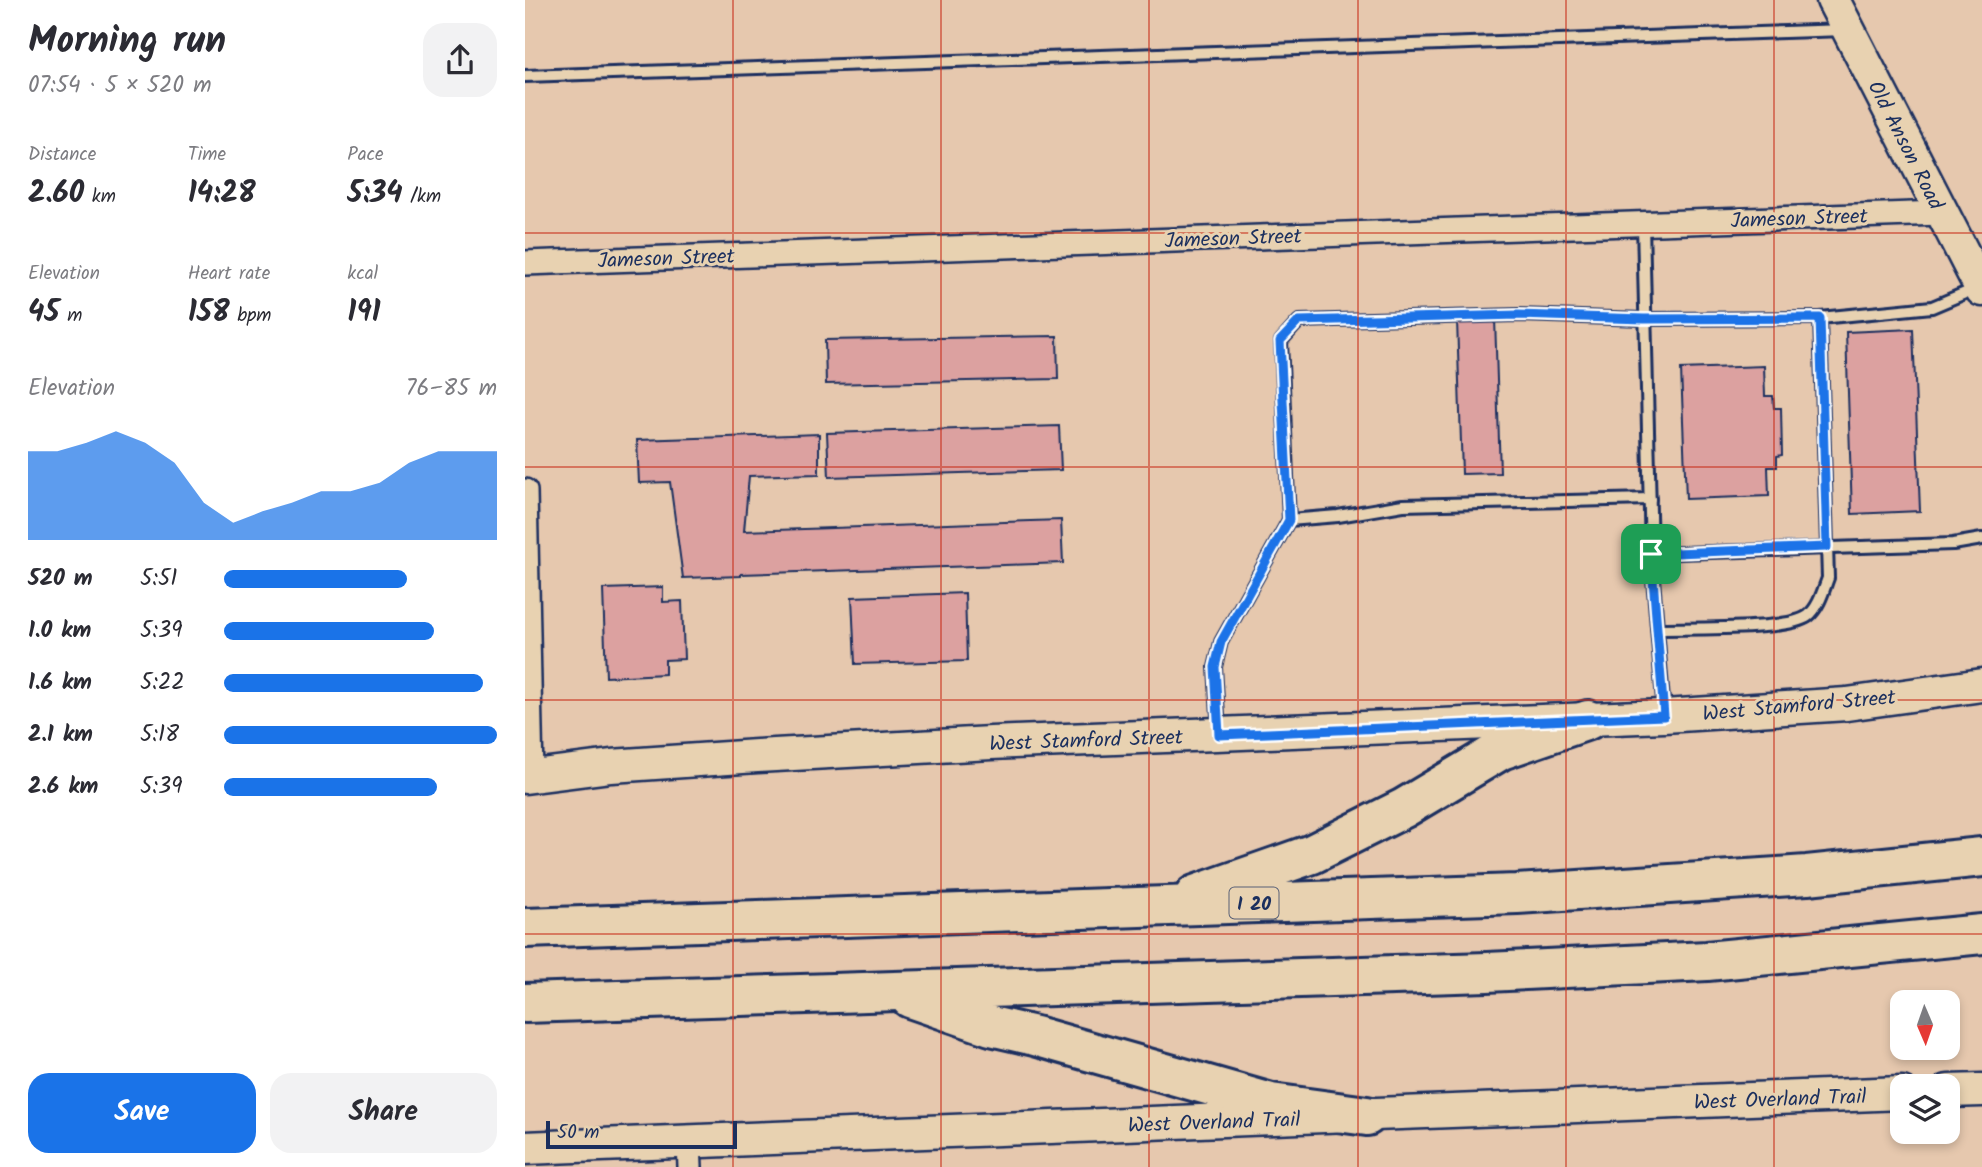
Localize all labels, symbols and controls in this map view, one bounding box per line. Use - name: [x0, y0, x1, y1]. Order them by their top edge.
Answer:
- text: Morning run: [28, 12, 226, 72]
- button: share: [423, 23, 497, 97]
- text: 07:54 · 5 × 520 m: [28, 68, 211, 104]
- street label: Old Anson Road: [1858, 75, 1952, 216]
- text: Distance: [28, 140, 96, 170]
- text: Time: [188, 140, 226, 170]
- text: Pace: [347, 140, 384, 170]
- text: 2.60: [28, 170, 84, 218]
- text: 14:28: [188, 170, 256, 218]
- text: 5:34: [347, 170, 403, 218]
- text: km: [84, 182, 116, 212]
- text: /km: [403, 182, 441, 212]
- street label: Jameson Street: [1730, 201, 1869, 238]
- street label: Jameson Street: [1164, 221, 1303, 258]
- street label: Jameson Street: [597, 241, 736, 278]
- text: Elevation: [28, 259, 100, 289]
- text: Heart rate: [188, 259, 270, 289]
- text: kcal: [347, 259, 378, 289]
- text: 45: [28, 289, 60, 337]
- text: 158: [188, 289, 230, 337]
- text: 191: [347, 289, 381, 337]
- text: m: [60, 301, 82, 331]
- text: bpm: [230, 301, 271, 331]
- text: Elevation: [28, 371, 115, 407]
- text: 76–85 m: [406, 371, 497, 407]
- pin: [1621, 524, 1681, 584]
- icon: arrive: [1632, 535, 1670, 573]
- text: 520 m: [28, 561, 93, 597]
- text: 5:51: [140, 561, 178, 597]
- text: 1.0 km: [28, 613, 91, 649]
- text: 5:39: [140, 613, 182, 649]
- text: 1.6 km: [28, 665, 92, 701]
- text: 5:22: [140, 665, 185, 701]
- street label: West Stamford Street: [1701, 682, 1898, 731]
- text: 2.1 km: [28, 717, 93, 753]
- text: 5:18: [140, 717, 179, 753]
- street label: West Stamford Street: [989, 722, 1184, 761]
- text: 2.6 km: [28, 769, 98, 805]
- text: 5:39: [140, 769, 182, 805]
- road number: I 20: [1229, 888, 1279, 918]
- north arrow: [1890, 990, 1960, 1060]
- map controls: [1890, 990, 1960, 1144]
- button: Save: [28, 1073, 256, 1153]
- button: Share: [270, 1073, 497, 1153]
- button: layers: [1890, 1074, 1960, 1144]
- street label: West Overland Trail: [1693, 1081, 1867, 1120]
- street label: West Overland Trail: [1127, 1104, 1301, 1143]
- scale bar: [546, 1118, 737, 1150]
- text: 50 m: [557, 1118, 599, 1148]

